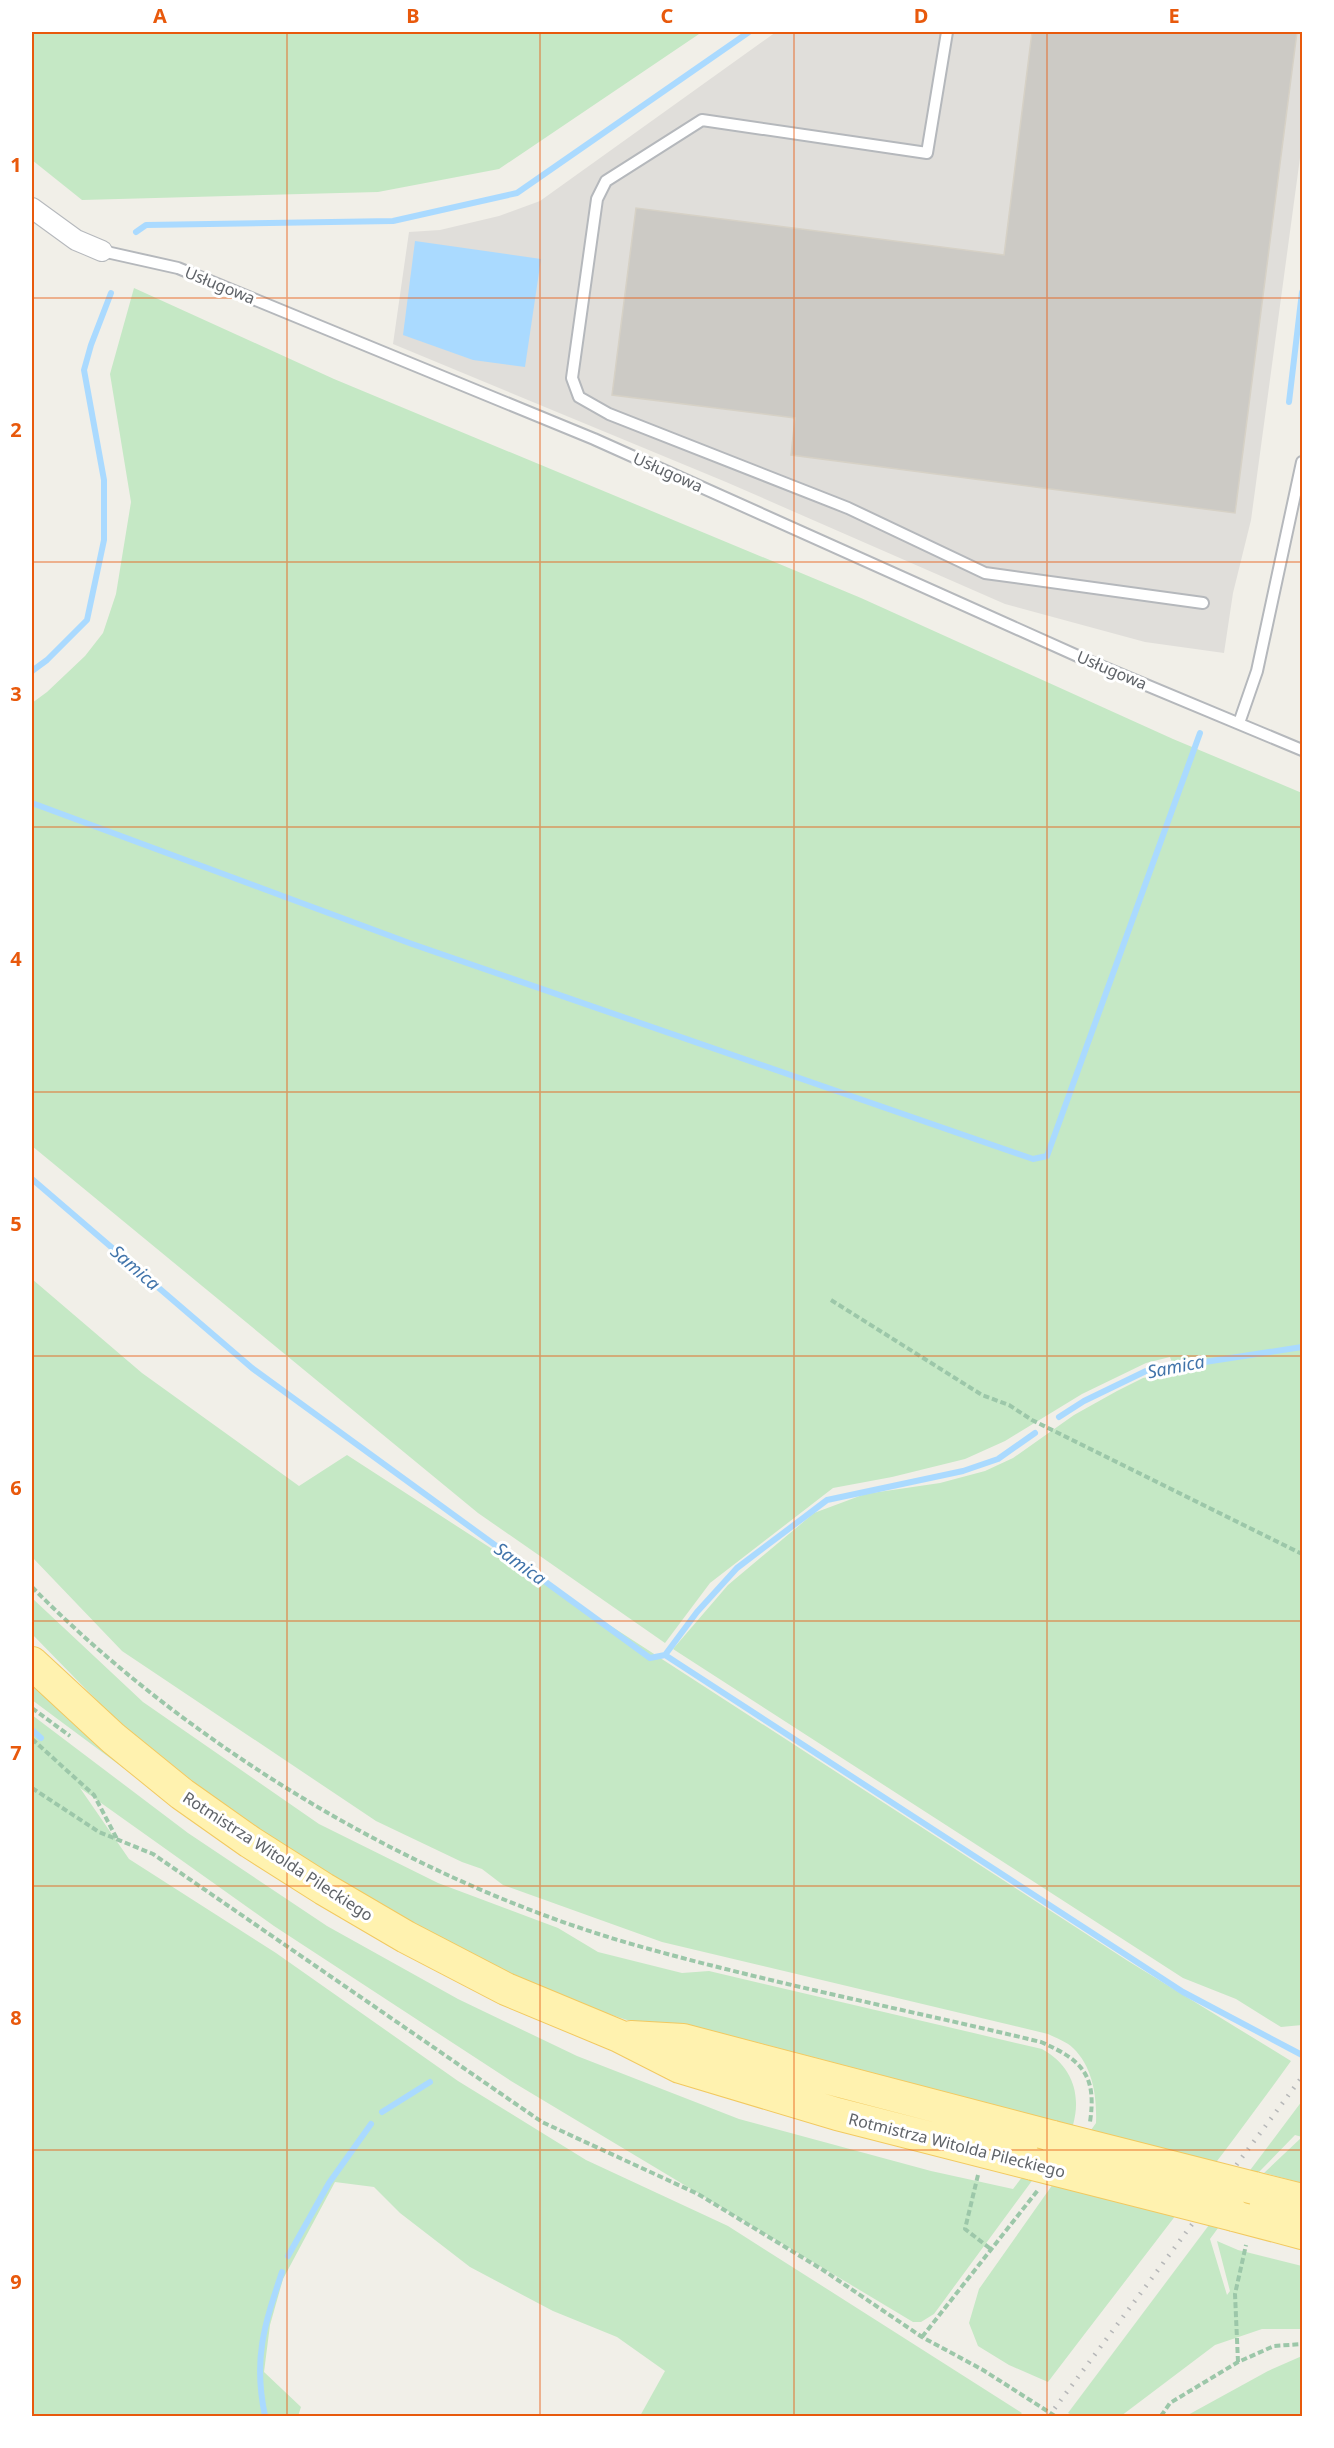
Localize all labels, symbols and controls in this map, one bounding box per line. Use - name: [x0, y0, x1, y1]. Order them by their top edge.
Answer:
- text: A: [153, 2, 167, 29]
- text: B: [406, 2, 420, 29]
- text: C: [661, 2, 674, 29]
- text: D: [914, 2, 928, 29]
- text: E: [1168, 2, 1180, 29]
- text: 1: [10, 151, 22, 178]
- street label: Usługowa: [182, 261, 258, 309]
- text: 2: [10, 416, 22, 443]
- street label: Usługowa: [630, 447, 706, 497]
- street label: Usługowa: [1074, 645, 1150, 695]
- text: 3: [10, 680, 22, 707]
- text: 4: [10, 945, 22, 972]
- text: 5: [10, 1210, 22, 1237]
- water label: Samica: [106, 1239, 165, 1295]
- water label: Samica: [1145, 1349, 1207, 1383]
- text: 6: [10, 1474, 22, 1501]
- water label: Samica: [490, 1536, 551, 1590]
- text: 7: [10, 1739, 22, 1766]
- street label: Rotmistrza Witolda Pileckiego: [179, 1786, 377, 1926]
- text: 8: [10, 2004, 22, 2031]
- street label: Rotmistrza Witolda Pileckiego: [846, 2107, 1068, 2183]
- text: 9: [10, 2268, 22, 2295]

